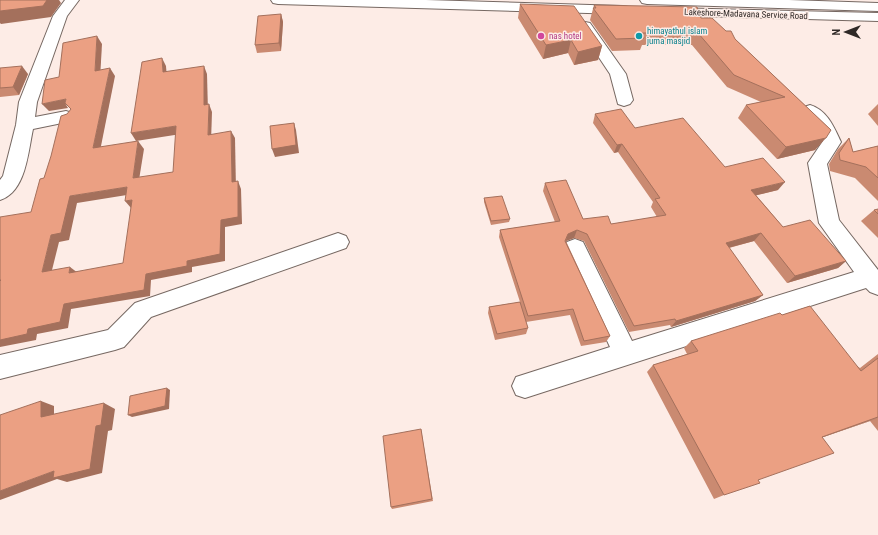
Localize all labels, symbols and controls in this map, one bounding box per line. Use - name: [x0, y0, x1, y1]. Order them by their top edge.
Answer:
- street label: Lakeshore-Madavana Service Road: [684, 7, 808, 21]
- north arrow: [826, 12, 866, 52]
- place label: himayathul islam juma masjid: [646, 26, 707, 46]
- text: N: [830, 28, 843, 35]
- marker: nas hotel: [536, 31, 546, 41]
- place label: nas hotel: [549, 31, 582, 41]
- marker: himayathul islam juma masjid: [634, 31, 644, 41]

